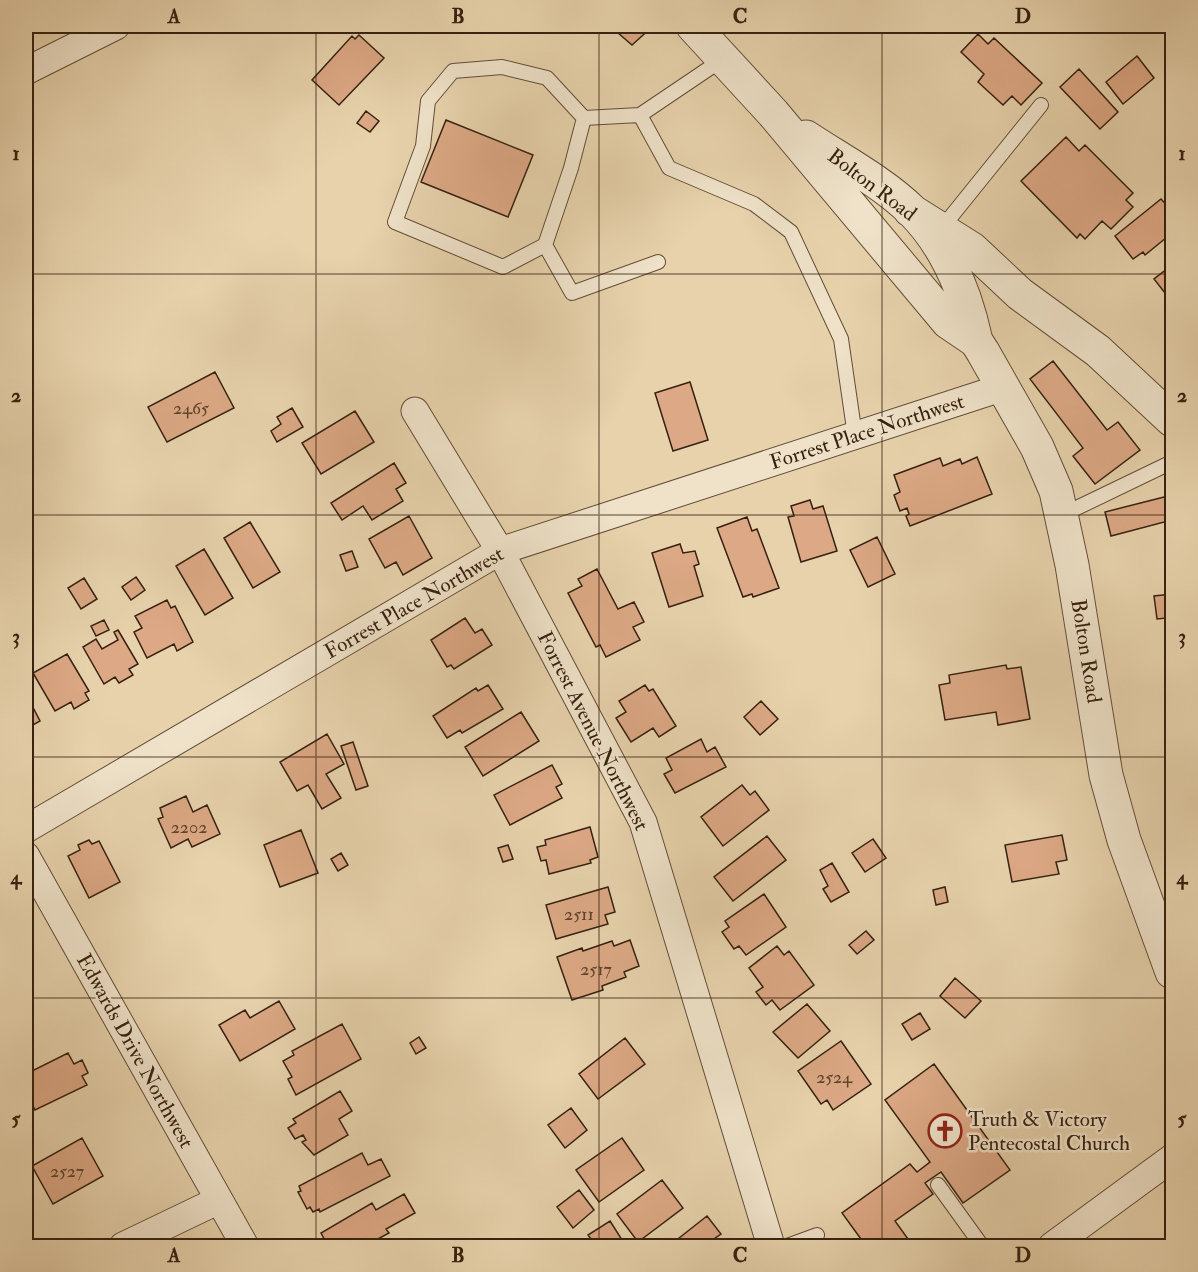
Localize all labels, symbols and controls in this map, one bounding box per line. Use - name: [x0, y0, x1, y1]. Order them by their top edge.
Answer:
- text: A: [167, 4, 181, 29]
- text: B: [451, 4, 465, 29]
- text: C: [733, 4, 747, 29]
- text: D: [1015, 4, 1031, 29]
- text: 1: [12, 141, 20, 166]
- text: 1: [1178, 141, 1186, 166]
- street label: Bolton Road: [822, 143, 923, 228]
- text: 2: [11, 383, 21, 408]
- text: 2: [1177, 383, 1187, 408]
- street label: Forrest Place Northwest: [766, 388, 968, 476]
- house number: 2465: [173, 397, 209, 420]
- street label: Forrest Place Northwest: [319, 540, 509, 665]
- street label: Bolton Road: [1064, 597, 1108, 706]
- text: 3: [12, 624, 20, 649]
- text: 3: [1178, 624, 1186, 649]
- street label: Forrest Avenue Northwest: [531, 627, 655, 835]
- house number: 2202: [171, 816, 207, 839]
- text: 4: [10, 865, 23, 890]
- text: 4: [1176, 865, 1189, 890]
- house number: 2511: [564, 903, 594, 926]
- street label: Edwards Drive Northwest: [70, 949, 200, 1153]
- house number: 2517: [580, 958, 612, 981]
- house number: 2524: [816, 1066, 853, 1089]
- text: 5: [12, 1106, 22, 1131]
- place label: Truth & Victory Pentecostal Church: [968, 1106, 1130, 1157]
- text: 5: [1178, 1106, 1188, 1131]
- church icon: Truth & Victory Pentecostal Church: [927, 1113, 963, 1149]
- house number: 2527: [50, 1160, 84, 1183]
- text: A: [167, 1243, 181, 1268]
- text: B: [451, 1243, 465, 1268]
- text: C: [733, 1243, 747, 1268]
- text: D: [1015, 1243, 1031, 1268]

